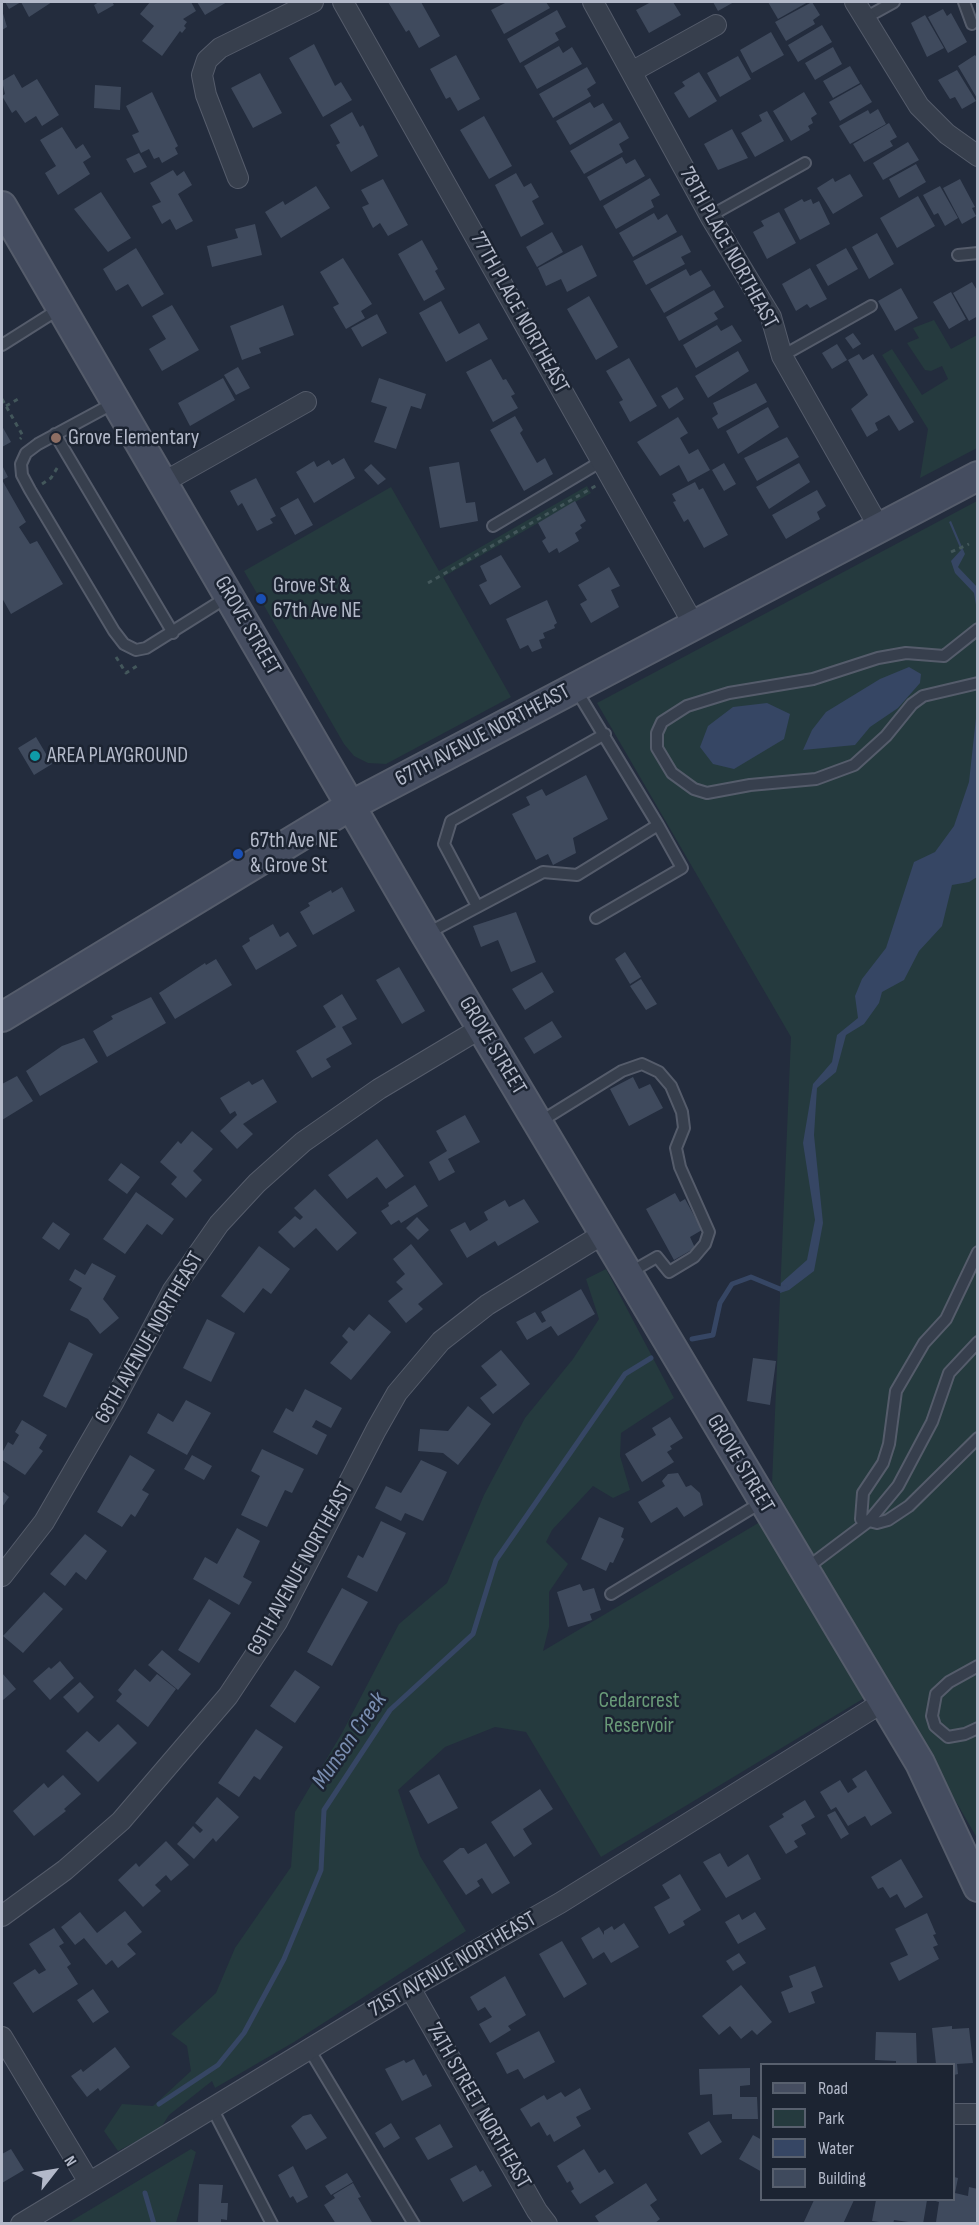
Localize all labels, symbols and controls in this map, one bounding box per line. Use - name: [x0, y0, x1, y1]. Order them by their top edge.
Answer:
- street label: 78TH PLACE NORTHEAST: [673, 163, 783, 333]
- street label: 77TH PLACE NORTHEAST: [464, 228, 574, 398]
- place label: Grove Elementary: [68, 425, 199, 451]
- marker: Grove Elementary: [49, 431, 63, 445]
- street label: GROVE STREET: [208, 572, 286, 680]
- place label: Grove St & 67th Ave NE: [273, 573, 361, 624]
- marker: Grove St & 67th Ave NE: [254, 592, 268, 606]
- street label: 67TH AVENUE NORTHEAST: [391, 679, 575, 793]
- place label: AREA PLAYGROUND: [47, 743, 188, 769]
- marker: AREA PLAYGROUND: [28, 749, 42, 763]
- place label: 67th Ave NE & Grove St: [250, 828, 338, 879]
- marker: 67th Ave NE & Grove St: [231, 847, 245, 861]
- street label: GROVE STREET: [452, 992, 532, 1100]
- street label: 68TH AVENUE NORTHEAST: [90, 1247, 210, 1429]
- street label: GROVE STREET: [700, 1410, 780, 1518]
- street label: 69TH AVENUE NORTHEAST: [242, 1478, 360, 1660]
- water label: Munson Creek: [306, 1687, 394, 1795]
- park label: Cedarcrest Reservoir: [599, 1688, 679, 1740]
- street label: 71ST AVENUE NORTHEAST: [364, 1906, 542, 2024]
- street label: 74TH STREET NORTHEAST: [420, 2019, 536, 2193]
- legend: [760, 2063, 955, 2201]
- text: Road: [818, 2078, 848, 2099]
- text: Park: [818, 2108, 844, 2129]
- text: Water: [818, 2138, 854, 2159]
- north arrow: [24, 2141, 84, 2201]
- text: N: [60, 2153, 80, 2170]
- text: Building: [818, 2168, 866, 2189]

